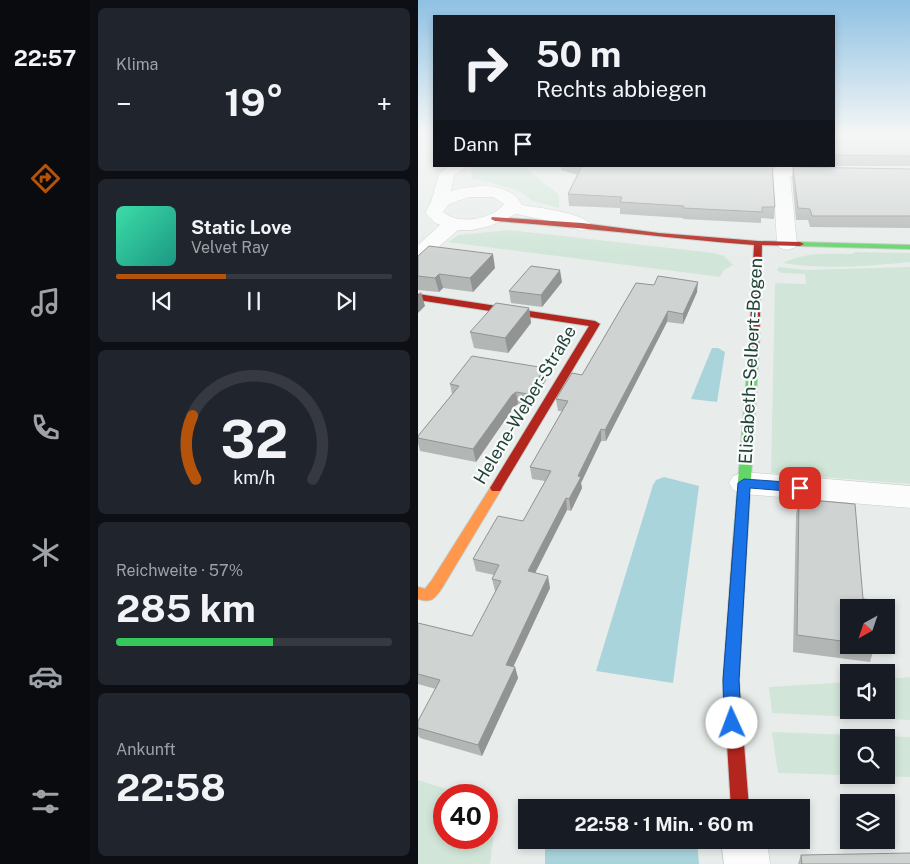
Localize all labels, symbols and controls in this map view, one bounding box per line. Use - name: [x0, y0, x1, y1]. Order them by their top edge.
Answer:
- text: 50 m: [536, 34, 621, 75]
- icon: right: [453, 35, 518, 100]
- text: 22:57: [14, 45, 76, 71]
- text: Klima: [116, 55, 158, 74]
- text: Rechts abbiegen: [536, 76, 707, 102]
- text: 19°: [224, 80, 284, 125]
- text: −: [116, 87, 132, 120]
- text: +: [376, 87, 392, 120]
- icon: arrive: [509, 130, 537, 158]
- text: Dann: [453, 133, 499, 155]
- icon: directions: [28, 161, 63, 196]
- text: Static Love: [191, 216, 292, 238]
- text: Velvet Ray: [191, 238, 269, 257]
- street label: Elisabeth-Selbert-Bogen: [735, 257, 766, 465]
- icon: music: [28, 285, 63, 320]
- icon: previous: [148, 287, 176, 315]
- icon: pause: [240, 287, 268, 315]
- icon: next: [332, 287, 360, 315]
- street label: Helene-Weber-Straße: [469, 322, 580, 488]
- text: 32: [220, 409, 288, 470]
- icon: phone: [28, 410, 63, 445]
- text: km/h: [233, 467, 275, 488]
- pin: [779, 467, 821, 509]
- icon: arrive: [786, 474, 814, 502]
- icon: climate: [28, 535, 63, 570]
- text: Reichweite · 57%: [116, 561, 243, 580]
- text: 285 km: [116, 586, 256, 631]
- north arrow: [840, 599, 896, 654]
- map controls: [840, 599, 895, 849]
- icon: car: [28, 659, 63, 694]
- button: sound: [840, 664, 895, 719]
- position arrow: [705, 696, 757, 748]
- button: search: [840, 729, 895, 784]
- text: Ankunft: [116, 740, 176, 759]
- text: 22:58: [116, 765, 226, 810]
- icon: filters: [28, 784, 63, 819]
- speed limit sign: 40: [433, 784, 498, 849]
- button: layers: [840, 794, 895, 849]
- text: 22:58 · 1 Min. · 60 m: [574, 813, 754, 835]

